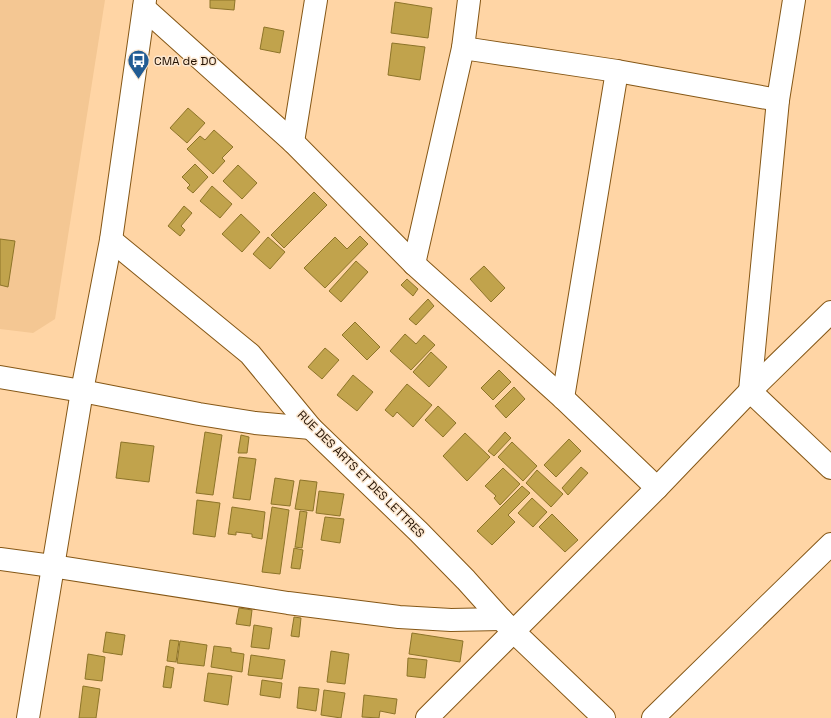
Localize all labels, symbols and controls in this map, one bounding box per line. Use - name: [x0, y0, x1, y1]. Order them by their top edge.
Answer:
- bus stop icon: CMA de DO: [126, 48, 152, 81]
- place label: CMA de DO: [154, 53, 216, 69]
- street label: RUE DES ARTS ET DES LETTRES: [294, 407, 428, 541]

